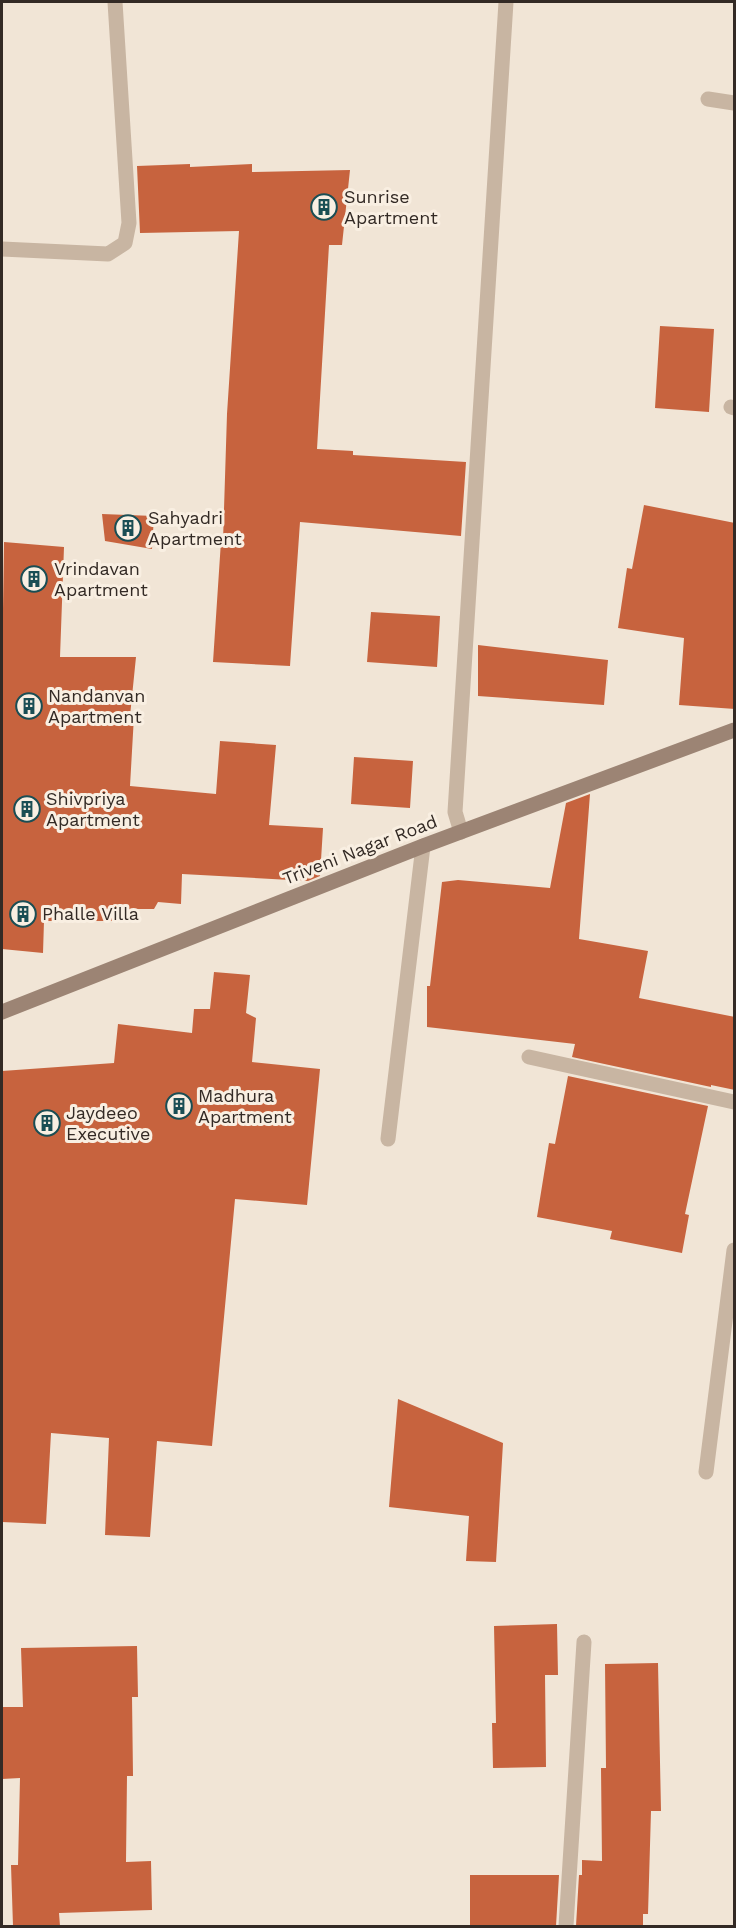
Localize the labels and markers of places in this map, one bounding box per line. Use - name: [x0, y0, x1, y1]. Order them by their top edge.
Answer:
- place label: Sunrise Apartment: [344, 186, 438, 228]
- building icon: Sunrise Apartment: [309, 192, 339, 222]
- place label: Sahyadri Apartment: [148, 507, 242, 549]
- building icon: Sahyadri Apartment: [113, 513, 143, 543]
- place label: Vrindavan Apartment: [54, 558, 148, 600]
- building icon: Vrindavan Apartment: [19, 564, 49, 594]
- place label: Nandanvan Apartment: [48, 685, 145, 727]
- building icon: Nandanvan Apartment: [14, 691, 44, 721]
- place label: Shivpriya Apartment: [46, 788, 140, 830]
- building icon: Shivpriya Apartment: [12, 794, 42, 824]
- building icon: Phalle Villa: [8, 899, 38, 929]
- place label: Phalle Villa: [42, 903, 139, 924]
- place label: Madhura Apartment: [198, 1085, 292, 1127]
- building icon: Madhura Apartment: [164, 1091, 194, 1121]
- place label: Jaydeeo Executive: [66, 1102, 150, 1144]
- building icon: Jaydeeo Executive: [32, 1108, 62, 1138]

